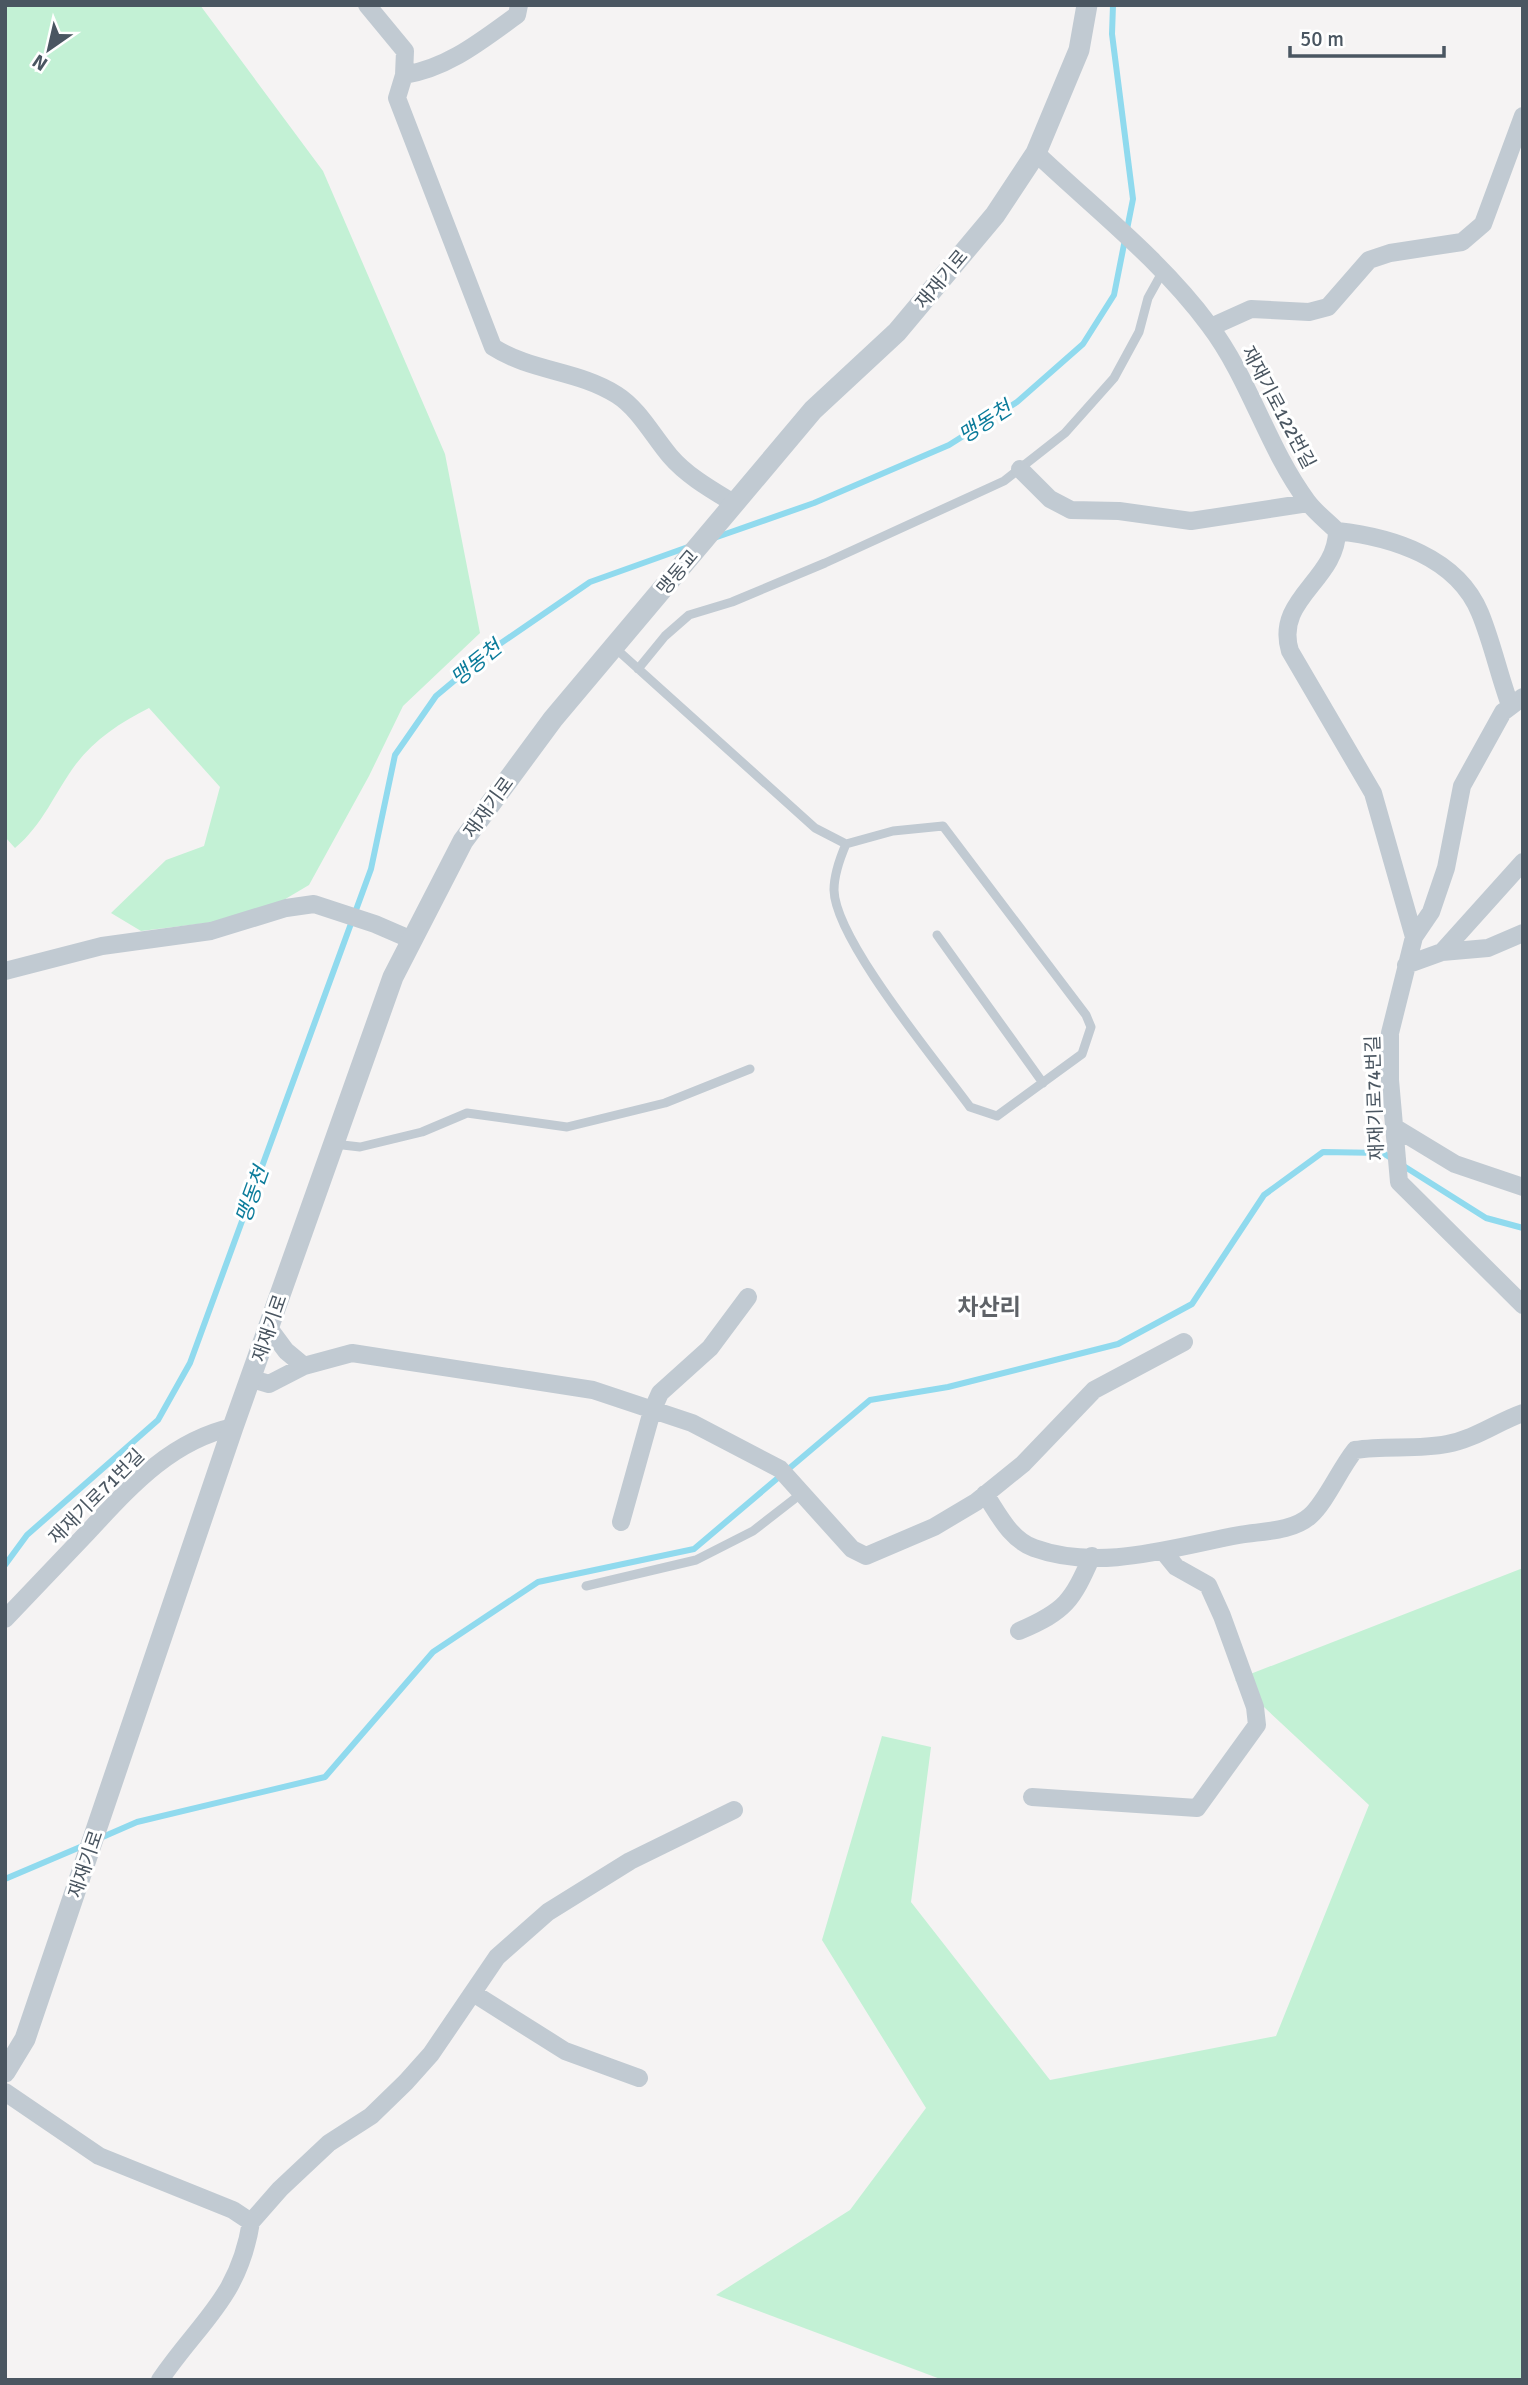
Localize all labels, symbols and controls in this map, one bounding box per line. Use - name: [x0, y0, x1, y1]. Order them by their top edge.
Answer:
- north arrow: [14, 14, 84, 84]
- scale bar: [1290, 14, 1444, 58]
- text: 50 m: [1300, 26, 1344, 52]
- text: N: [28, 49, 52, 76]
- street label: 재재기로: [910, 245, 973, 314]
- street label: 재재기로122번길: [1236, 342, 1321, 473]
- water label: 맹동천: [954, 394, 1019, 449]
- street label: 맹동교: [652, 545, 704, 600]
- water label: 맹동천: [445, 633, 509, 691]
- street label: 재재기로: [459, 772, 519, 843]
- street label: 재재기로74번길: [1361, 1035, 1389, 1161]
- water label: 맹동천: [230, 1161, 275, 1227]
- street label: 재재기로: [247, 1291, 293, 1365]
- district label: 차산리: [957, 1293, 1021, 1322]
- street label: 재재기로71번길: [44, 1444, 150, 1550]
- street label: 재재기로: [63, 1827, 109, 1901]

